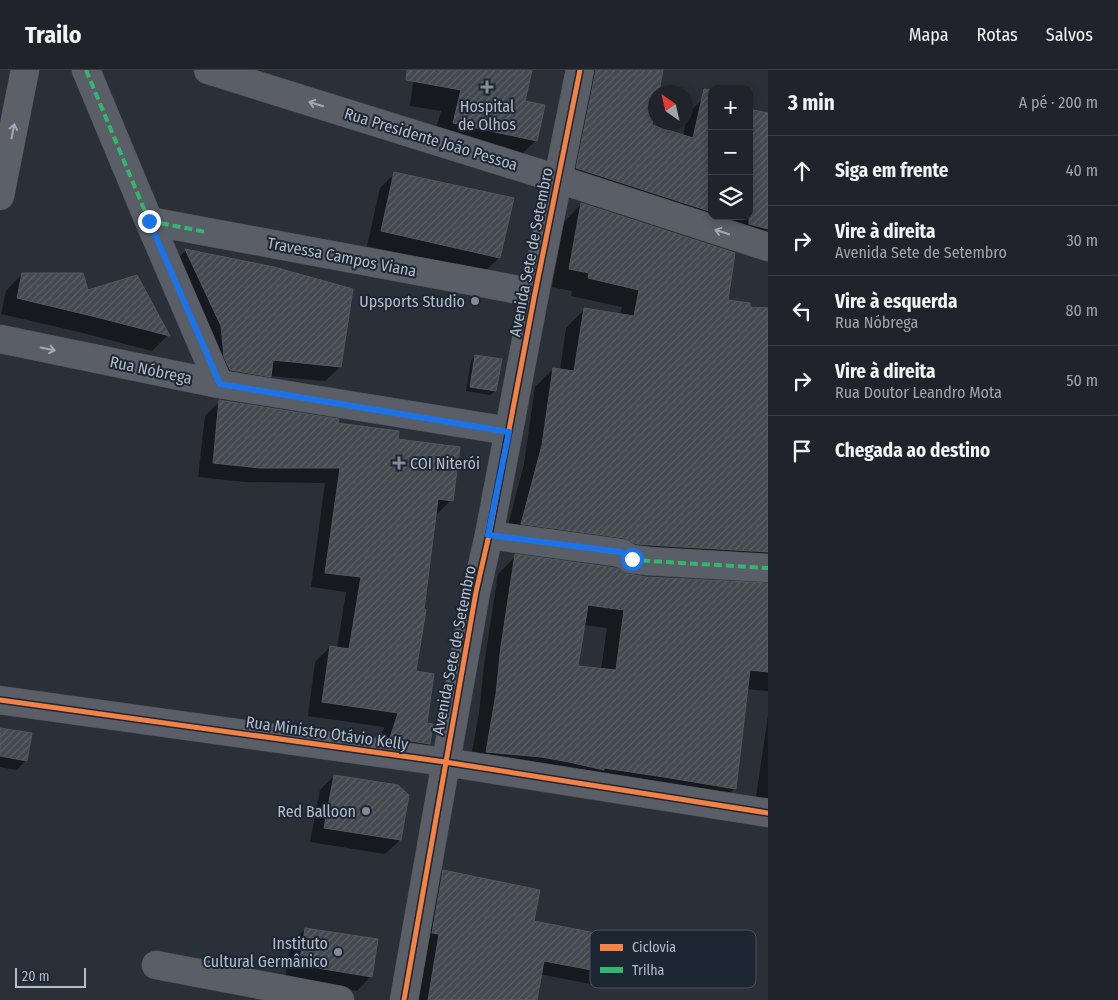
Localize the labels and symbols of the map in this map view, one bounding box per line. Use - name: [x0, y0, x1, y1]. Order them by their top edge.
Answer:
- marker: Hospital de Olhos: [480, 80, 494, 94]
- north arrow: [648, 85, 693, 130]
- place label: Hospital de Olhos: [458, 97, 516, 134]
- one-way arrow: [309, 98, 325, 108]
- street label: Rua Presidente João Pessoa: [342, 104, 520, 174]
- one-way arrow: [9, 124, 18, 140]
- street label: Avenida Sete de Setembro: [505, 166, 557, 338]
- route end: [138, 210, 161, 233]
- one-way arrow: [714, 226, 730, 236]
- street label: Travessa Campos Viana: [266, 233, 418, 281]
- place label: Upsports Studio: [359, 292, 465, 311]
- marker: Upsports Studio: [469, 295, 481, 307]
- one-way arrow: [39, 344, 55, 354]
- street label: Rua Nóbrega: [108, 352, 194, 388]
- place label: COI Niterói: [410, 454, 480, 473]
- marker: COI Niterói: [392, 456, 406, 470]
- route start: [621, 548, 644, 571]
- street label: Avenida Sete de Setembro: [428, 564, 480, 736]
- street label: Rua Ministro Otávio Kelly: [245, 712, 410, 754]
- place label: Red Balloon: [277, 802, 356, 821]
- marker: Red Balloon: [360, 805, 372, 817]
- legend: [590, 930, 756, 988]
- place label: Instituto Cultural Germânico: [203, 934, 328, 971]
- text: Ciclovia: [632, 939, 676, 956]
- marker: Instituto Cultural Germânico: [332, 946, 344, 958]
- text: Trilha: [632, 962, 665, 979]
- scale bar: [15, 965, 86, 988]

